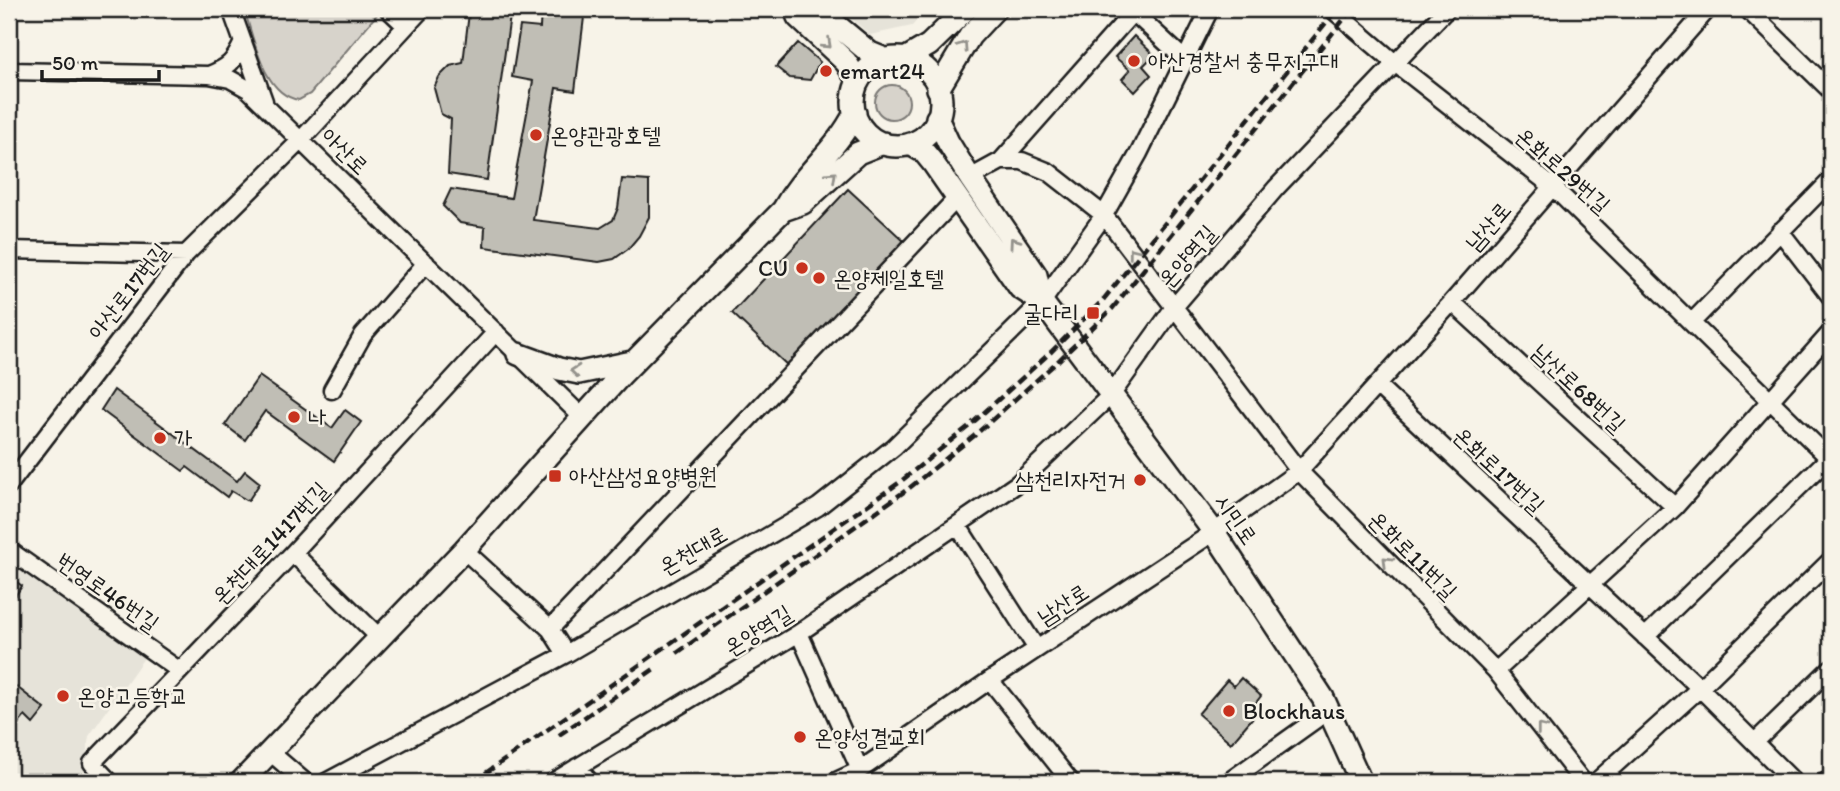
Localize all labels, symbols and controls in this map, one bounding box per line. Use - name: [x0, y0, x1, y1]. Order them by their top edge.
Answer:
- one-way arrow: [819, 36, 832, 49]
- scale bar: [42, 38, 159, 82]
- one-way arrow: [955, 41, 968, 54]
- place label: 아산경찰서 충무지구대: [1148, 47, 1338, 75]
- text: 50 m: [52, 50, 99, 75]
- marker: 아산경찰서 충무지구대: [1126, 53, 1142, 69]
- place label: emart24: [840, 57, 925, 85]
- marker: emart24: [818, 63, 834, 79]
- place label: 온양관광호텔: [550, 121, 661, 149]
- street label: 온화로29번길: [1510, 121, 1616, 219]
- street label: 아산로: [315, 122, 375, 180]
- marker: 온양관광호텔: [528, 127, 544, 143]
- one-way arrow: [824, 172, 837, 184]
- street label: 남산로: [1459, 196, 1517, 256]
- street label: 온양역길: [1152, 219, 1222, 293]
- street label: 아산로17번길: [82, 237, 174, 345]
- one-way arrow: [1010, 237, 1022, 250]
- one-way arrow: [1128, 247, 1141, 260]
- place label: CU: [758, 254, 788, 282]
- marker: CU: [794, 260, 810, 276]
- place label: 온양제일호텔: [833, 264, 944, 292]
- marker: 온양제일호텔: [811, 270, 827, 286]
- place label: 굴다리: [1023, 299, 1079, 327]
- marker: 굴다리: [1085, 305, 1101, 321]
- street label: 남산로68번길: [1527, 338, 1631, 438]
- one-way arrow: [569, 364, 580, 379]
- place label: 나: [308, 403, 327, 431]
- marker: 나: [286, 409, 302, 425]
- street label: 온화로17번길: [1448, 421, 1550, 519]
- place label: 가: [174, 424, 193, 452]
- marker: 가: [152, 430, 168, 446]
- place label: 아산삼성요양병원: [569, 462, 717, 490]
- place label: 삼천리자전거: [1015, 466, 1126, 494]
- marker: 아산삼성요양병원: [547, 468, 563, 484]
- marker: 삼천리자전거: [1132, 472, 1148, 488]
- street label: 온천대로1417번길: [206, 476, 334, 610]
- street label: 시민로: [1209, 488, 1263, 550]
- street label: 온화로11번길: [1363, 505, 1463, 605]
- street label: 온천대로: [654, 519, 732, 581]
- street label: 번영로46번길: [51, 547, 165, 637]
- one-way arrow: [1383, 556, 1396, 569]
- street label: 남산로: [1032, 577, 1094, 631]
- street label: 온양역길: [719, 599, 797, 661]
- place label: 온양고등학교: [77, 682, 188, 710]
- marker: 온양고등학교: [55, 688, 71, 704]
- place label: Blockhaus: [1243, 697, 1345, 725]
- marker: Blockhaus: [1221, 703, 1237, 719]
- place label: 온양성결교회: [814, 723, 925, 751]
- one-way arrow: [1536, 724, 1549, 736]
- marker: 온양성결교회: [792, 729, 808, 745]

